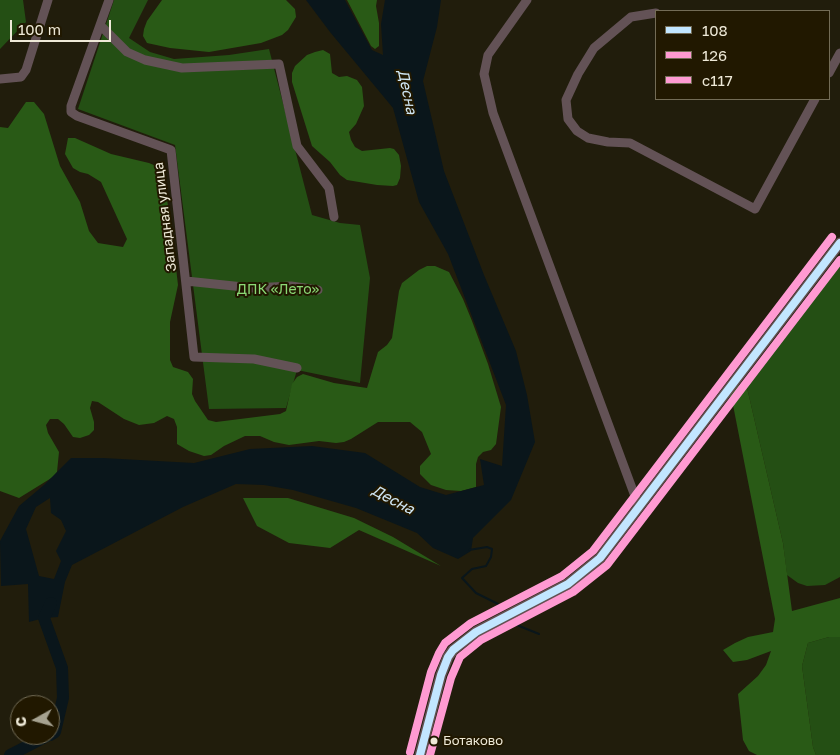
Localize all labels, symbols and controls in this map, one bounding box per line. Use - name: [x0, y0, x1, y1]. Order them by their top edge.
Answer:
- scale bar: [12, 10, 114, 42]
- legend: [655, 10, 830, 100]
- text: 100 m: [18, 20, 61, 38]
- text: 108: [702, 21, 728, 39]
- text: 126: [702, 46, 727, 64]
- water label: Десна: [393, 68, 421, 116]
- text: с117: [702, 71, 733, 89]
- street label: Западная улица: [150, 161, 180, 273]
- park label: ДПК «Лето»: [237, 282, 319, 298]
- water label: Десна: [369, 481, 417, 519]
- north arrow: [10, 695, 60, 745]
- text: С: [12, 716, 30, 728]
- place label: Ботаково: [443, 733, 503, 749]
- marker: Ботаково: [429, 736, 439, 746]

